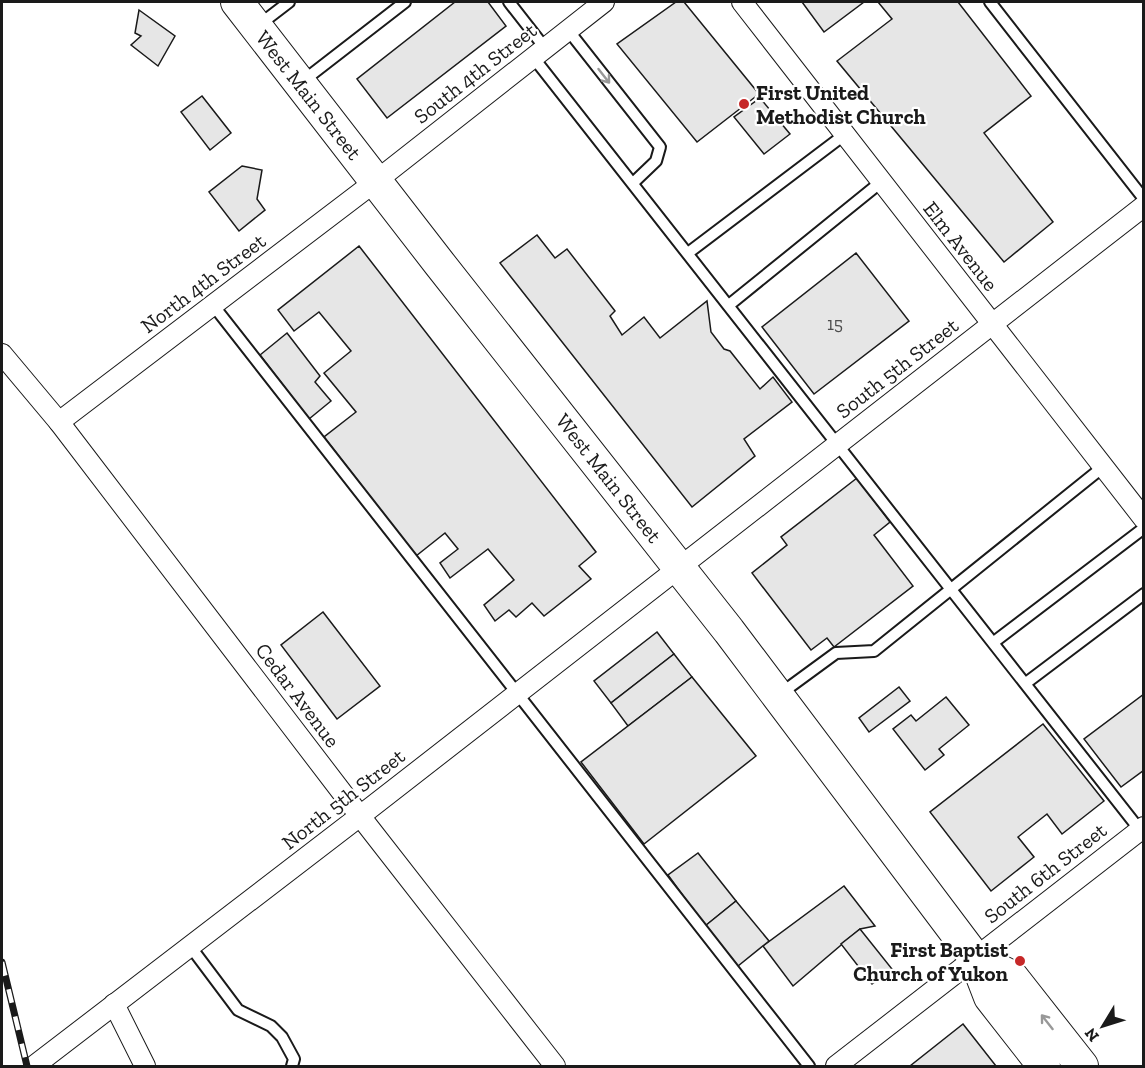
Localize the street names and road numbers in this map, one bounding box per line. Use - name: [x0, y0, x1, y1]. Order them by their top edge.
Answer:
- street label: South 4th Street: [409, 17, 541, 129]
- street label: West Main Street: [251, 26, 367, 165]
- street label: Elm Avenue: [918, 196, 1004, 296]
- street label: North 4th Street: [136, 228, 270, 338]
- street label: South 5th Street: [831, 312, 963, 423]
- street label: West Main Street: [551, 409, 667, 548]
- street label: Cedar Avenue: [251, 638, 345, 752]
- street label: North 5th Street: [277, 743, 410, 855]
- street label: South 6th Street: [979, 817, 1111, 929]

